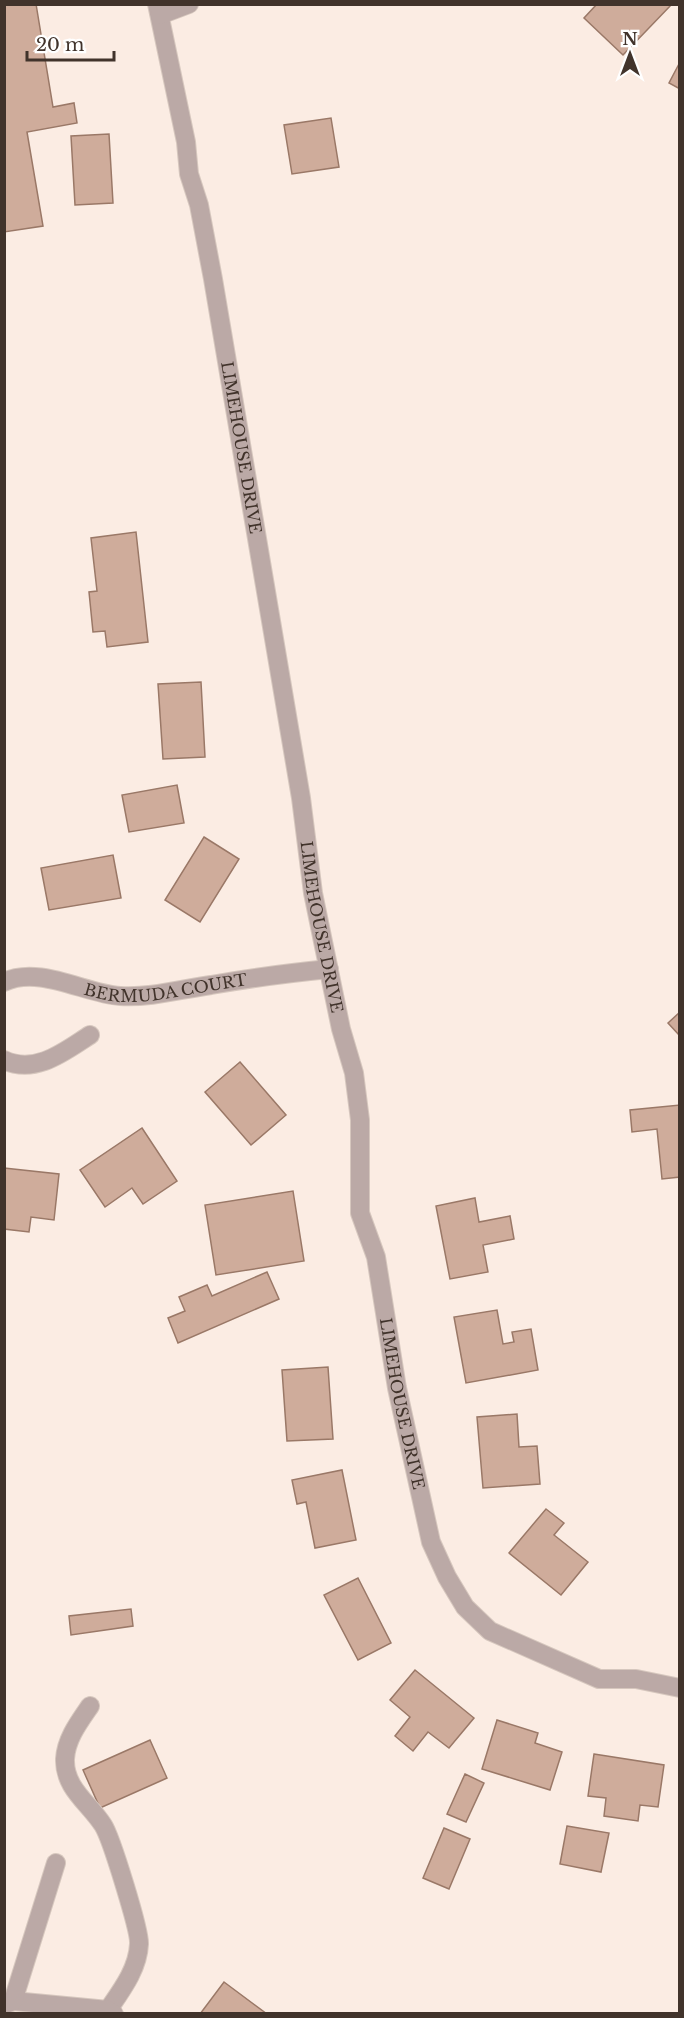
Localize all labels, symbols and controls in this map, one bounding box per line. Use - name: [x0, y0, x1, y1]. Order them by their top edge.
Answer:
- scale bar: [27, 24, 114, 62]
- north arrow: [600, 24, 660, 84]
- text: N: [622, 29, 638, 49]
- text: 20 m: [36, 34, 84, 56]
- street label: LIMEHOUSE DRIVE: [217, 360, 266, 535]
- street label: LIMEHOUSE DRIVE: [297, 840, 347, 1015]
- street label: BERMUDA COURT: [82, 969, 248, 1006]
- street label: LIMEHOUSE DRIVE: [376, 1316, 429, 1491]

